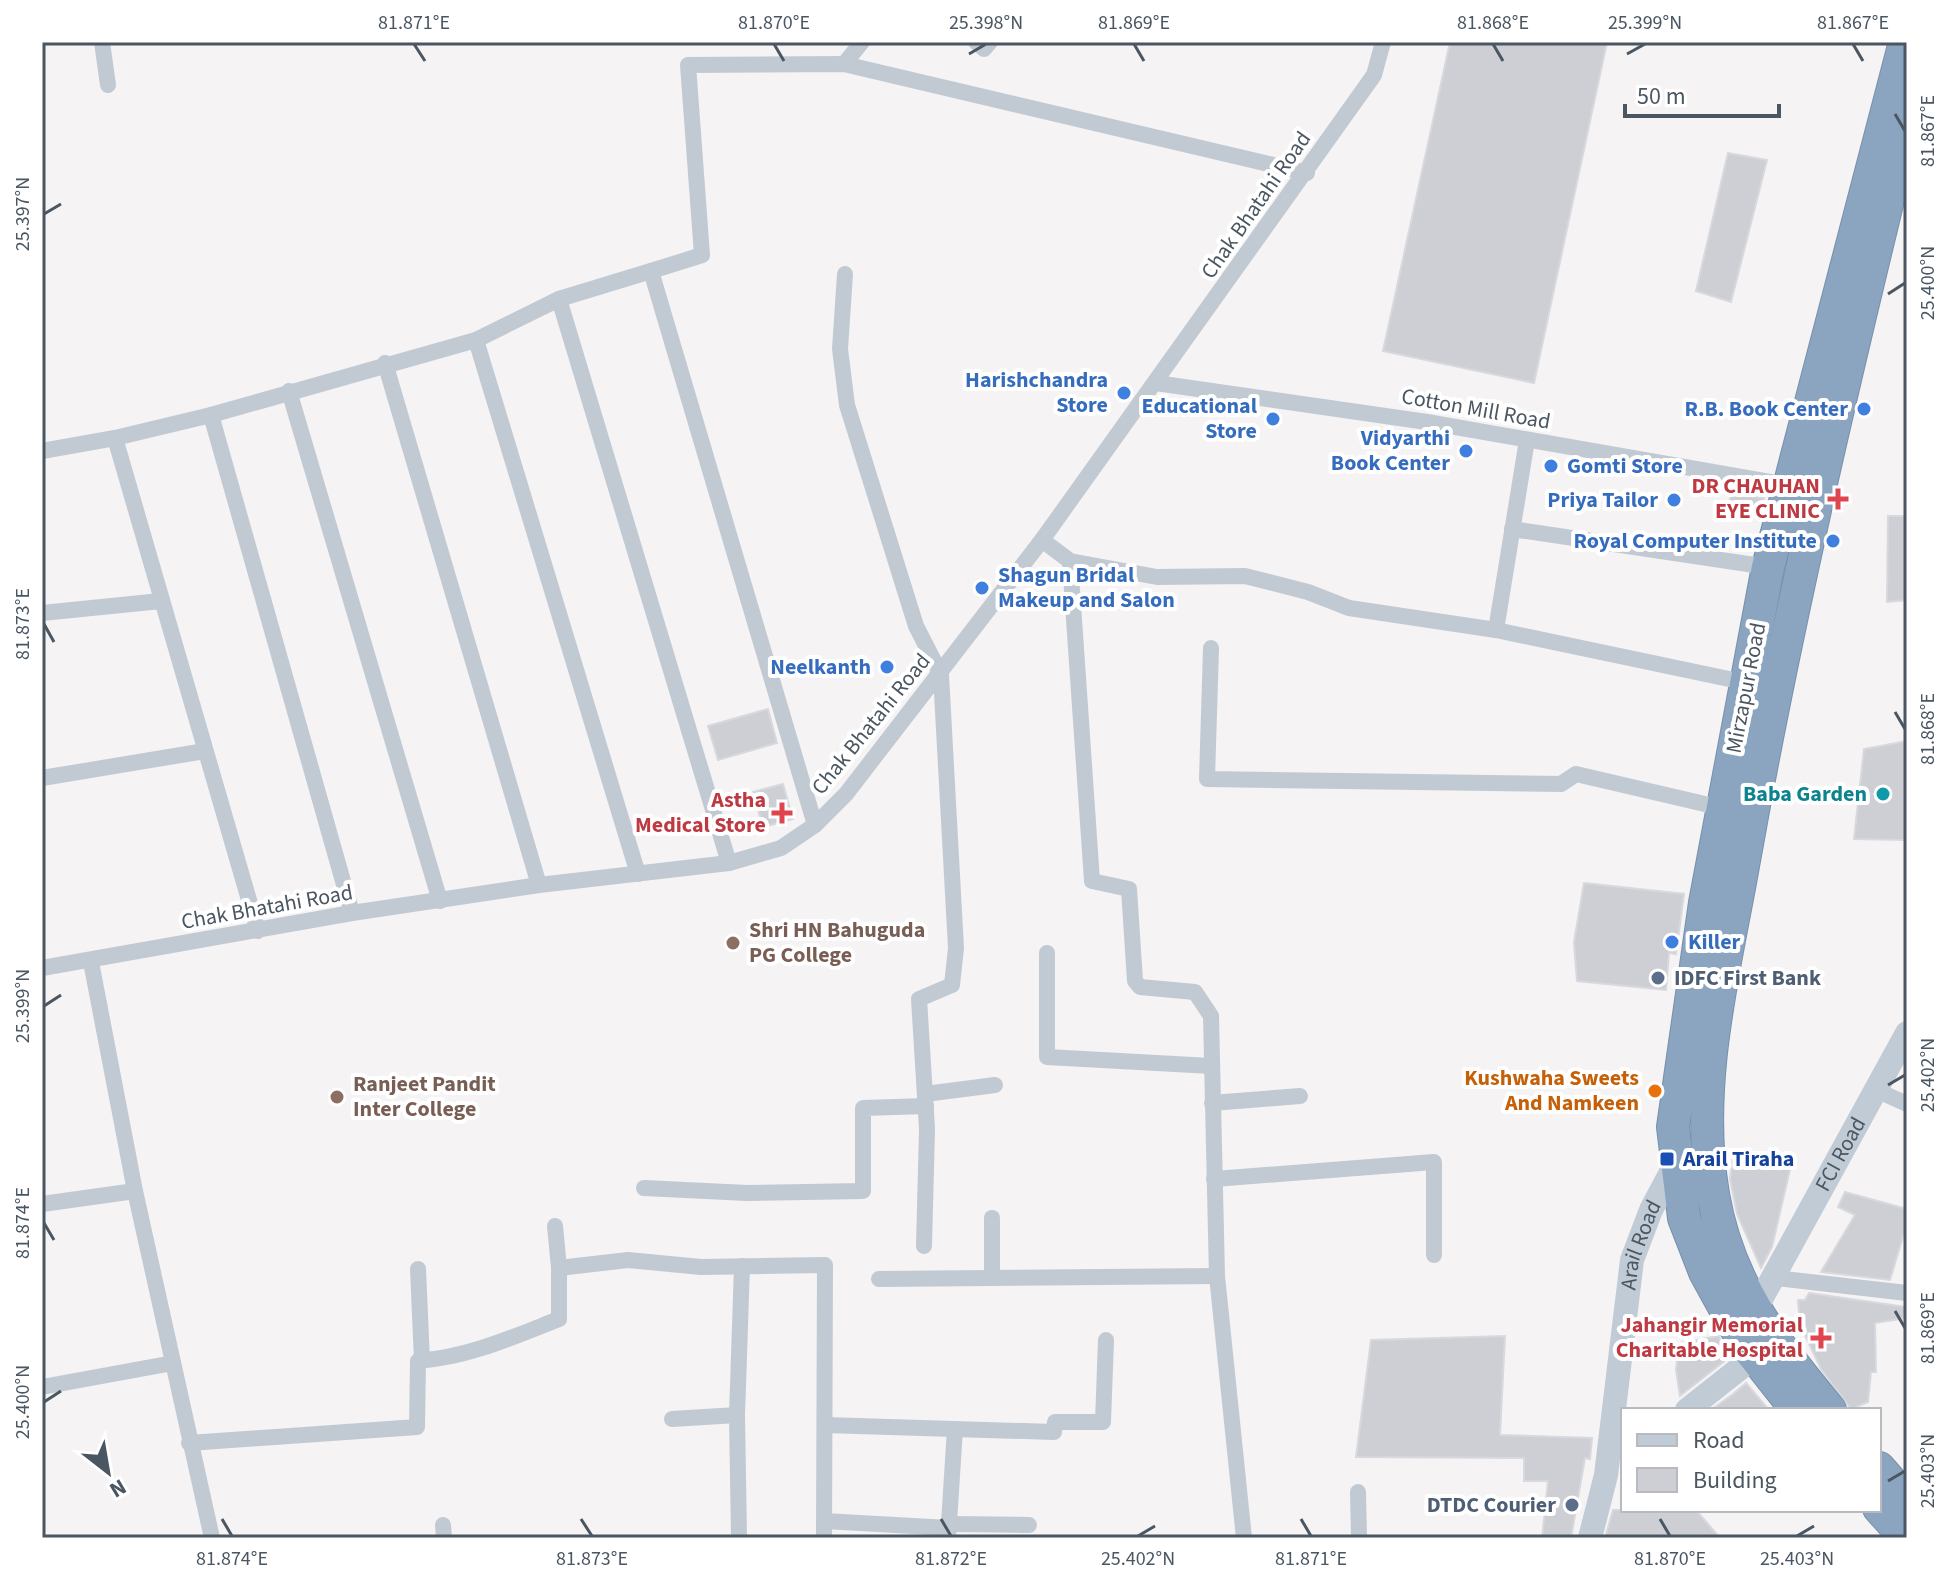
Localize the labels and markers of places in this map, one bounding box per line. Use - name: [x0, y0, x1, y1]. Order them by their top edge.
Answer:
- place label: Harishchandra Store: [965, 364, 1108, 421]
- marker: Harishchandra Store: [1115, 384, 1133, 402]
- place label: Educational Store: [1142, 390, 1258, 447]
- place label: R.B. Book Center: [1684, 393, 1848, 425]
- marker: R.B. Book Center: [1855, 400, 1873, 418]
- marker: Educational Store: [1264, 410, 1282, 428]
- place label: Vidyarthi Book Center: [1331, 422, 1450, 479]
- marker: Vidyarthi Book Center: [1457, 442, 1475, 460]
- place label: Gomti Store: [1567, 450, 1683, 482]
- marker: Gomti Store: [1542, 457, 1560, 475]
- place label: DR CHAUHAN EYE CLINIC: [1691, 470, 1820, 527]
- place label: Priya Tailor: [1547, 484, 1658, 516]
- marker: DR CHAUHAN EYE CLINIC: [1827, 488, 1849, 510]
- marker: Priya Tailor: [1665, 491, 1683, 509]
- place label: Royal Computer Institute: [1573, 525, 1817, 557]
- marker: Royal Computer Institute: [1824, 532, 1842, 550]
- place label: Shagun Bridal Makeup and Salon: [998, 559, 1175, 616]
- marker: Shagun Bridal Makeup and Salon: [973, 579, 991, 597]
- place label: Neelkanth: [770, 651, 871, 683]
- marker: Neelkanth: [878, 658, 896, 676]
- place label: Baba Garden: [1743, 778, 1867, 810]
- place label: Astha Medical Store: [635, 784, 766, 841]
- marker: Baba Garden: [1874, 785, 1892, 803]
- marker: Astha Medical Store: [773, 804, 791, 822]
- place label: Shri HN Bahuguda PG College: [749, 914, 925, 971]
- place label: Killer: [1688, 926, 1741, 958]
- marker: Killer: [1663, 933, 1681, 951]
- marker: Shri HN Bahuguda PG College: [724, 934, 742, 952]
- place label: IDFC First Bank: [1674, 962, 1821, 994]
- marker: IDFC First Bank: [1649, 969, 1667, 987]
- place label: Kushwaha Sweets And Namkeen: [1464, 1062, 1639, 1119]
- place label: Ranjeet Pandit Inter College: [353, 1068, 496, 1125]
- marker: Kushwaha Sweets And Namkeen: [1646, 1082, 1664, 1100]
- marker: Ranjeet Pandit Inter College: [328, 1088, 346, 1106]
- place label: Arail Tiraha: [1682, 1143, 1794, 1175]
- marker: Arail Tiraha: [1658, 1150, 1676, 1168]
- place label: Jahangir Memorial Charitable Hospital: [1616, 1309, 1804, 1366]
- marker: Jahangir Memorial Charitable Hospital: [1810, 1327, 1832, 1349]
- place label: DTDC Courier: [1427, 1489, 1556, 1521]
- marker: DTDC Courier: [1563, 1496, 1581, 1514]

